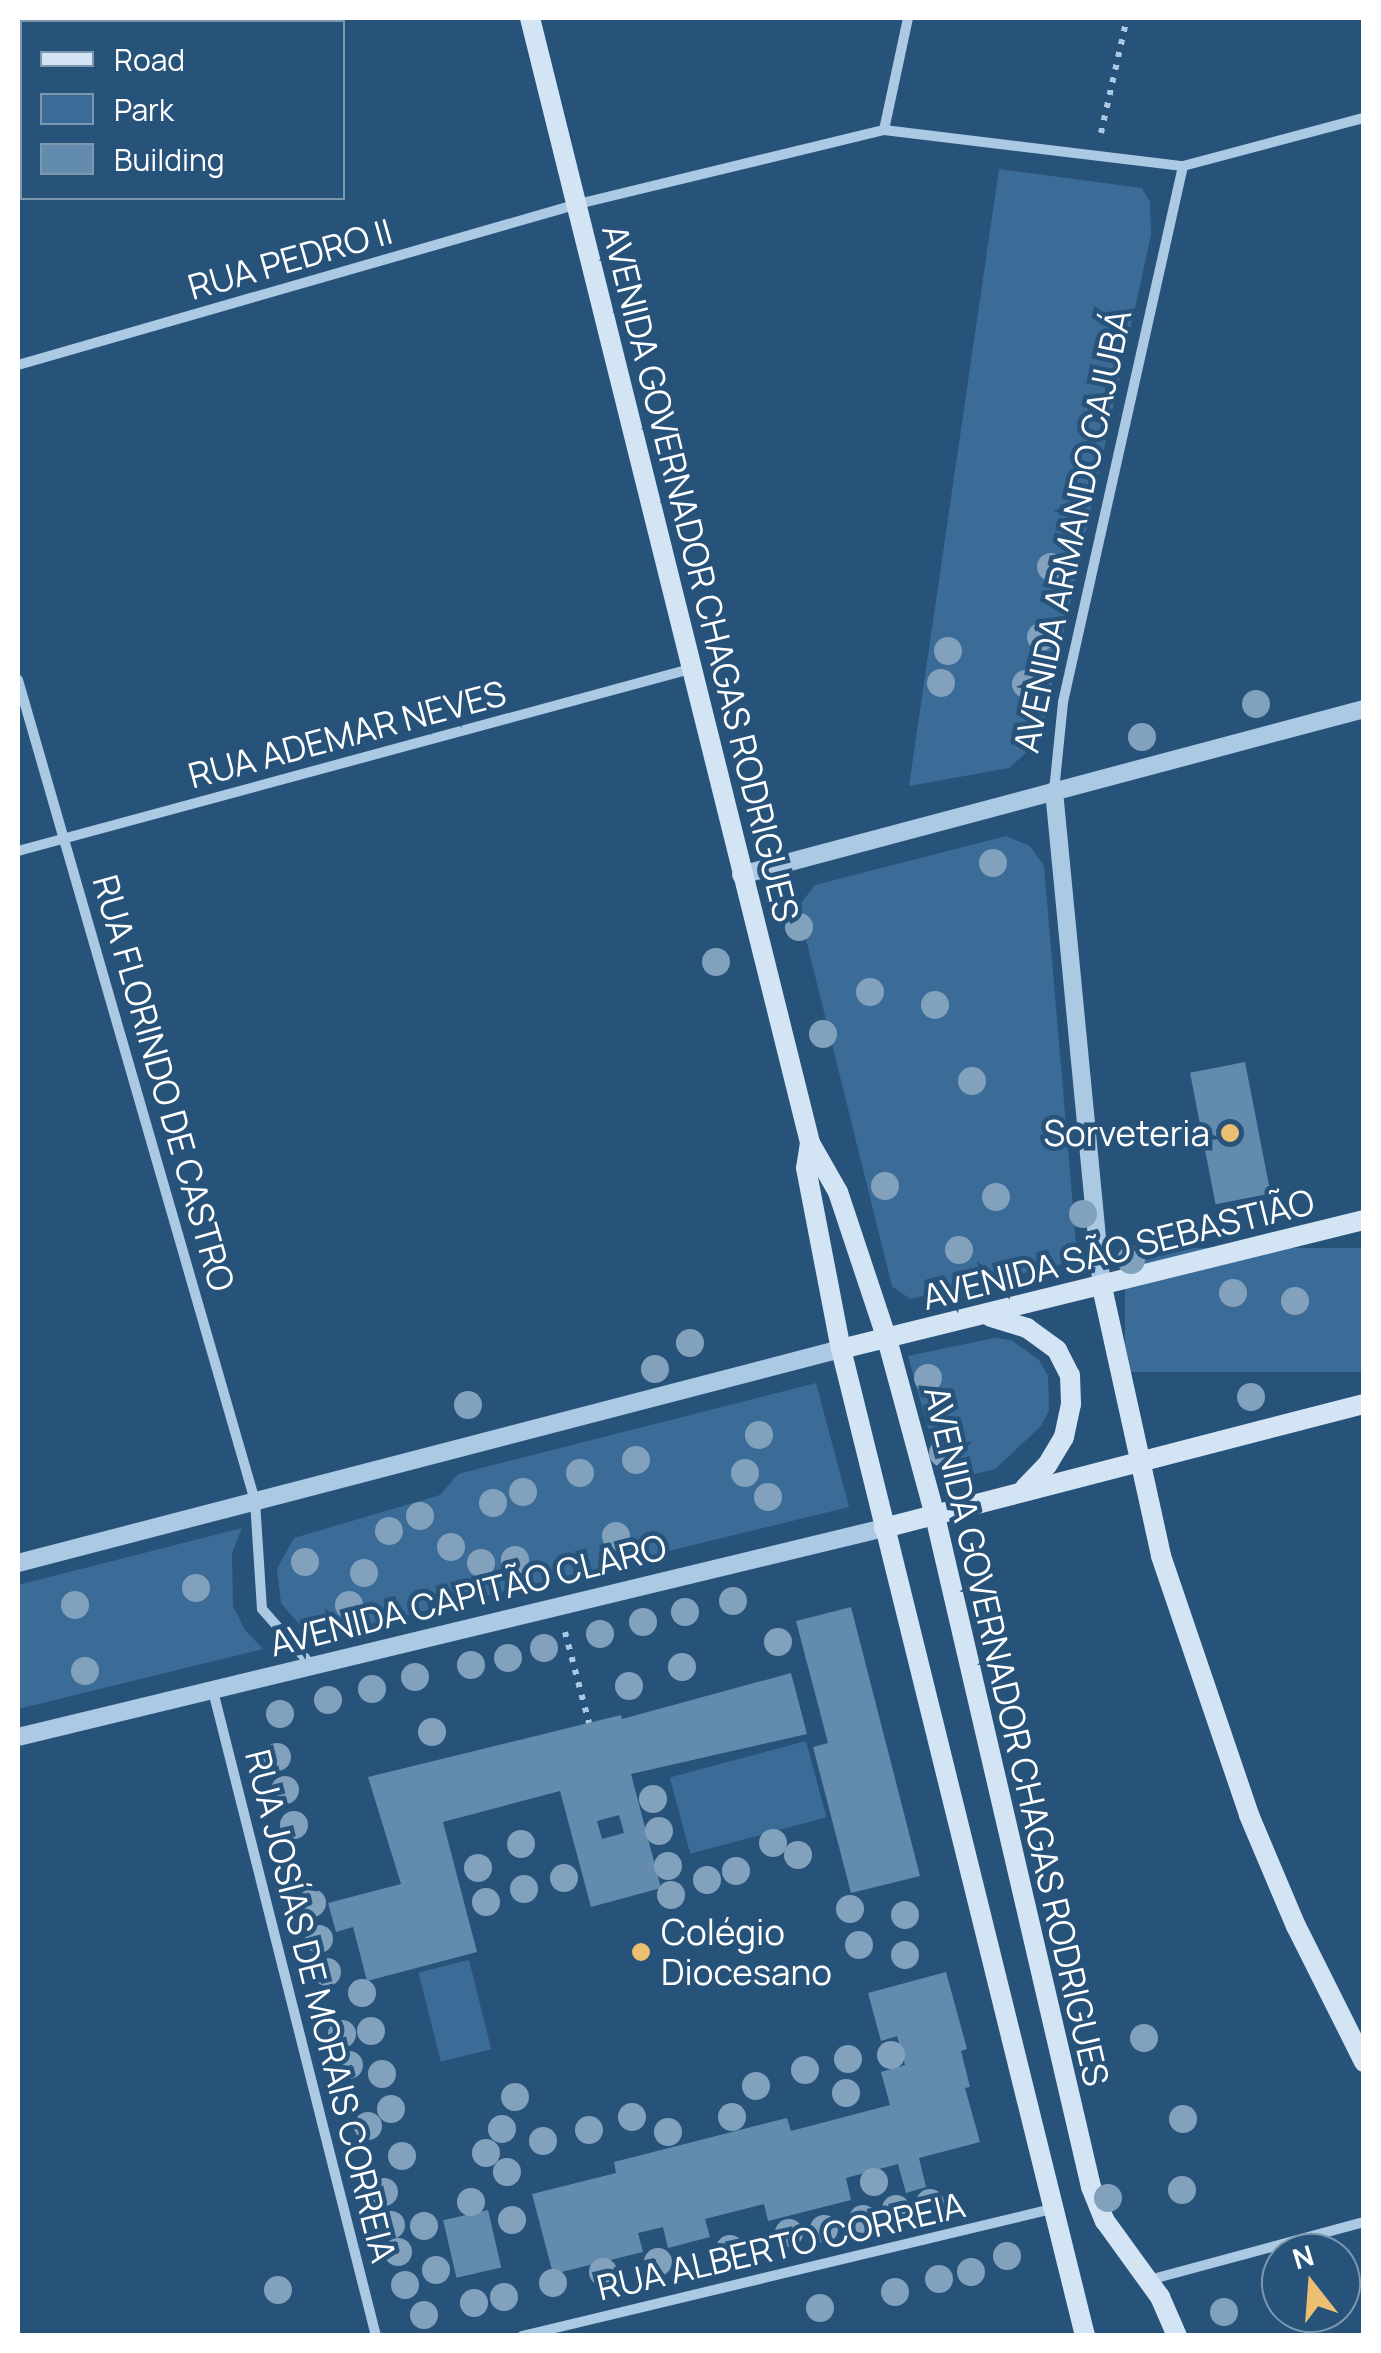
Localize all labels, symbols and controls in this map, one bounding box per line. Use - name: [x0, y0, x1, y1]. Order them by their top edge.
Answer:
- legend: [20, 20, 345, 200]
- text: Road: [114, 39, 185, 80]
- text: Park: [114, 89, 174, 130]
- text: Building: [114, 139, 225, 180]
- street label: RUA PEDRO II: [183, 210, 397, 308]
- street label: AVENIDA GOVERNADOR CHAGAS RODRIGUES: [594, 220, 808, 926]
- street label: AVENIDA ARMANDO CAJUBÁ: [1005, 306, 1139, 756]
- street label: RUA ADEMAR NEVES: [184, 671, 510, 797]
- street label: RUA FLORINDO DE CASTRO: [84, 870, 244, 1296]
- place label: Sorveteria: [1044, 1112, 1210, 1154]
- marker: Sorveteria: [1219, 1122, 1241, 1144]
- street label: AVENIDA SÃO SEBASTIÃO: [918, 1180, 1318, 1318]
- street label: AVENIDA GOVERNADOR CHAGAS RODRIGUES: [916, 1382, 1118, 2090]
- street label: AVENIDA CAPITÃO CLARO: [265, 1525, 671, 1665]
- street label: RUA JOSÍAS DE MORAIS CORREIA: [237, 1745, 405, 2267]
- place label: Colégio Diocesano: [661, 1911, 832, 1993]
- marker: Colégio Diocesano: [630, 1941, 652, 1963]
- street label: RUA ALBERTO CORREIA: [593, 2183, 969, 2309]
- north arrow: [1261, 2233, 1361, 2333]
- text: N: [1288, 2235, 1318, 2277]

